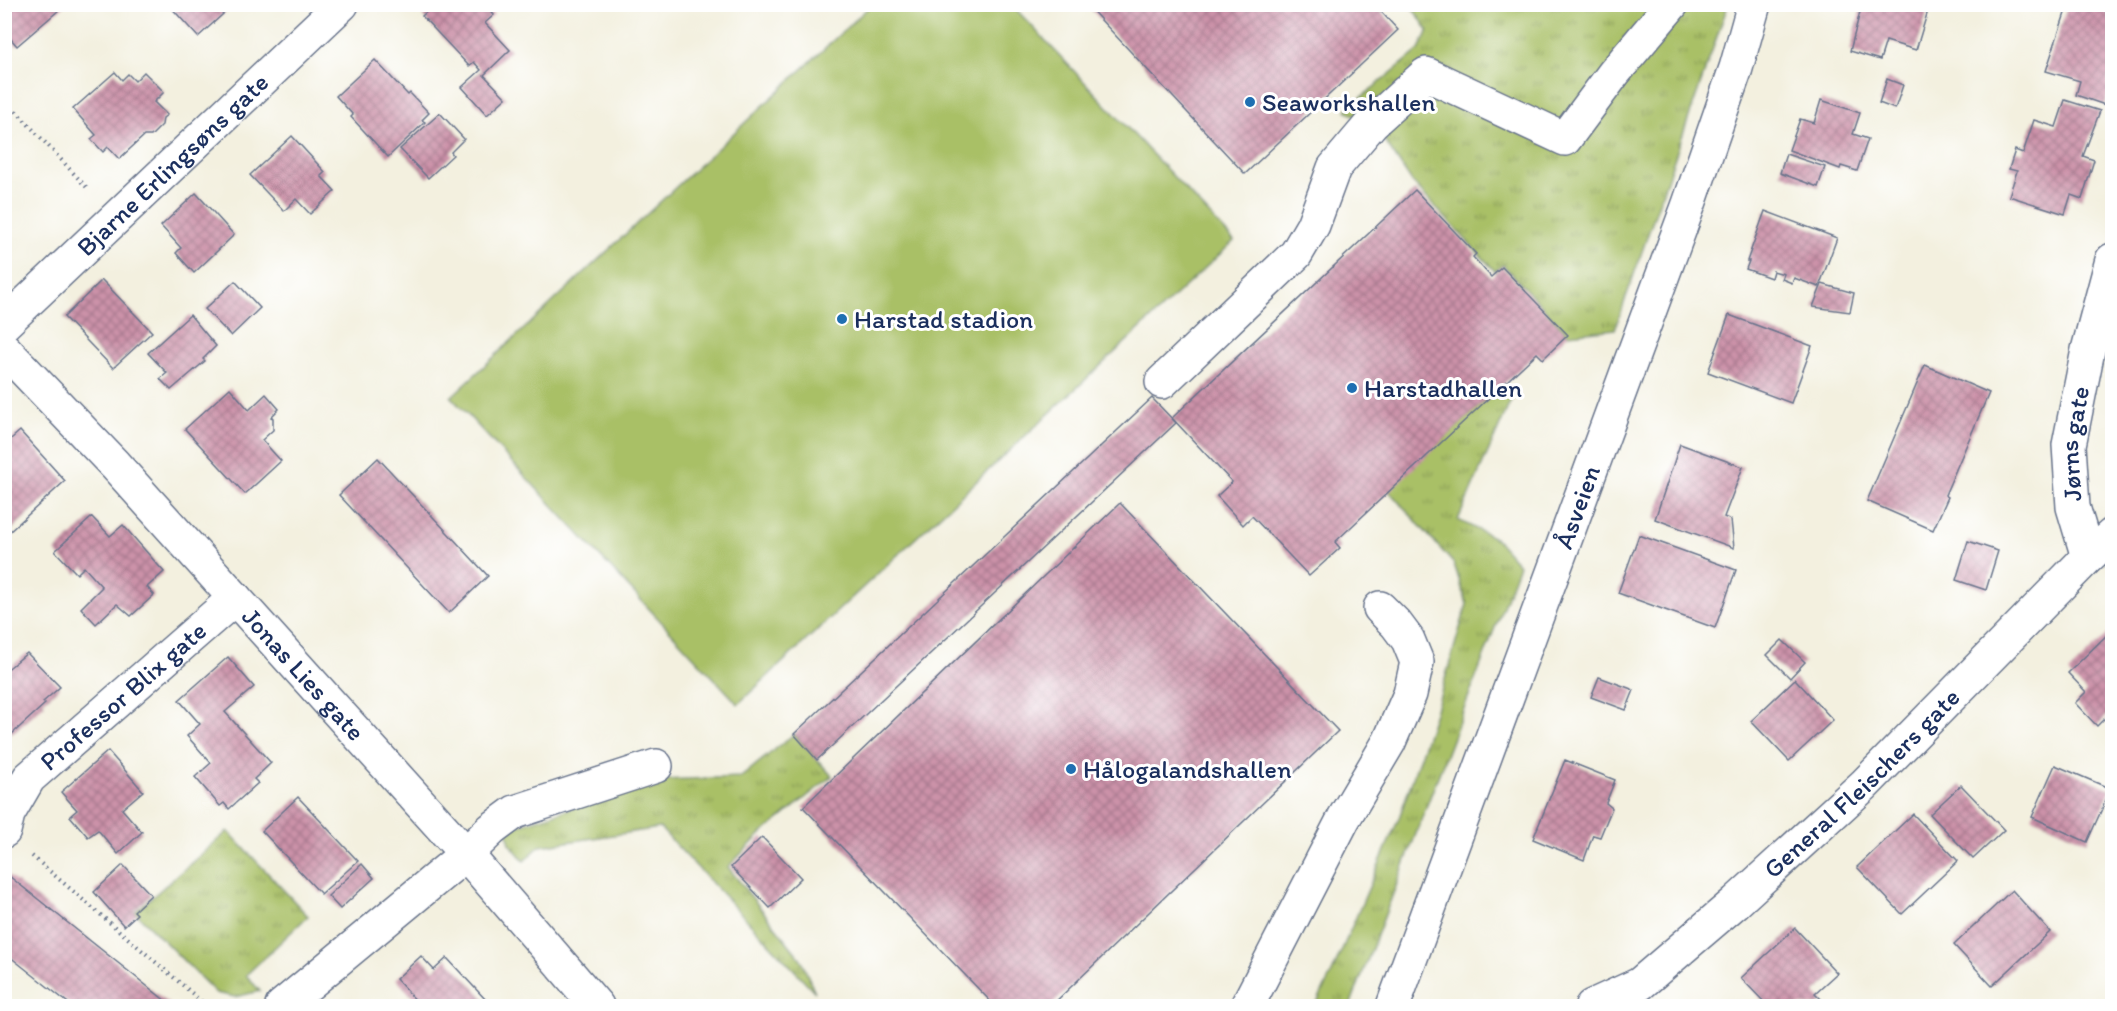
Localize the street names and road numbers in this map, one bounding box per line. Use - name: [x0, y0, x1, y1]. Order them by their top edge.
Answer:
- street label: Bjarne Erlingsøns gate: [70, 66, 275, 263]
- street label: Jørns gate: [2053, 383, 2096, 502]
- street label: Åsveien: [1547, 460, 1607, 553]
- street label: Jonas Lies gate: [235, 601, 372, 747]
- street label: Professor Blix gate: [33, 614, 213, 777]
- street label: General Fleischers gate: [1757, 681, 1966, 885]

